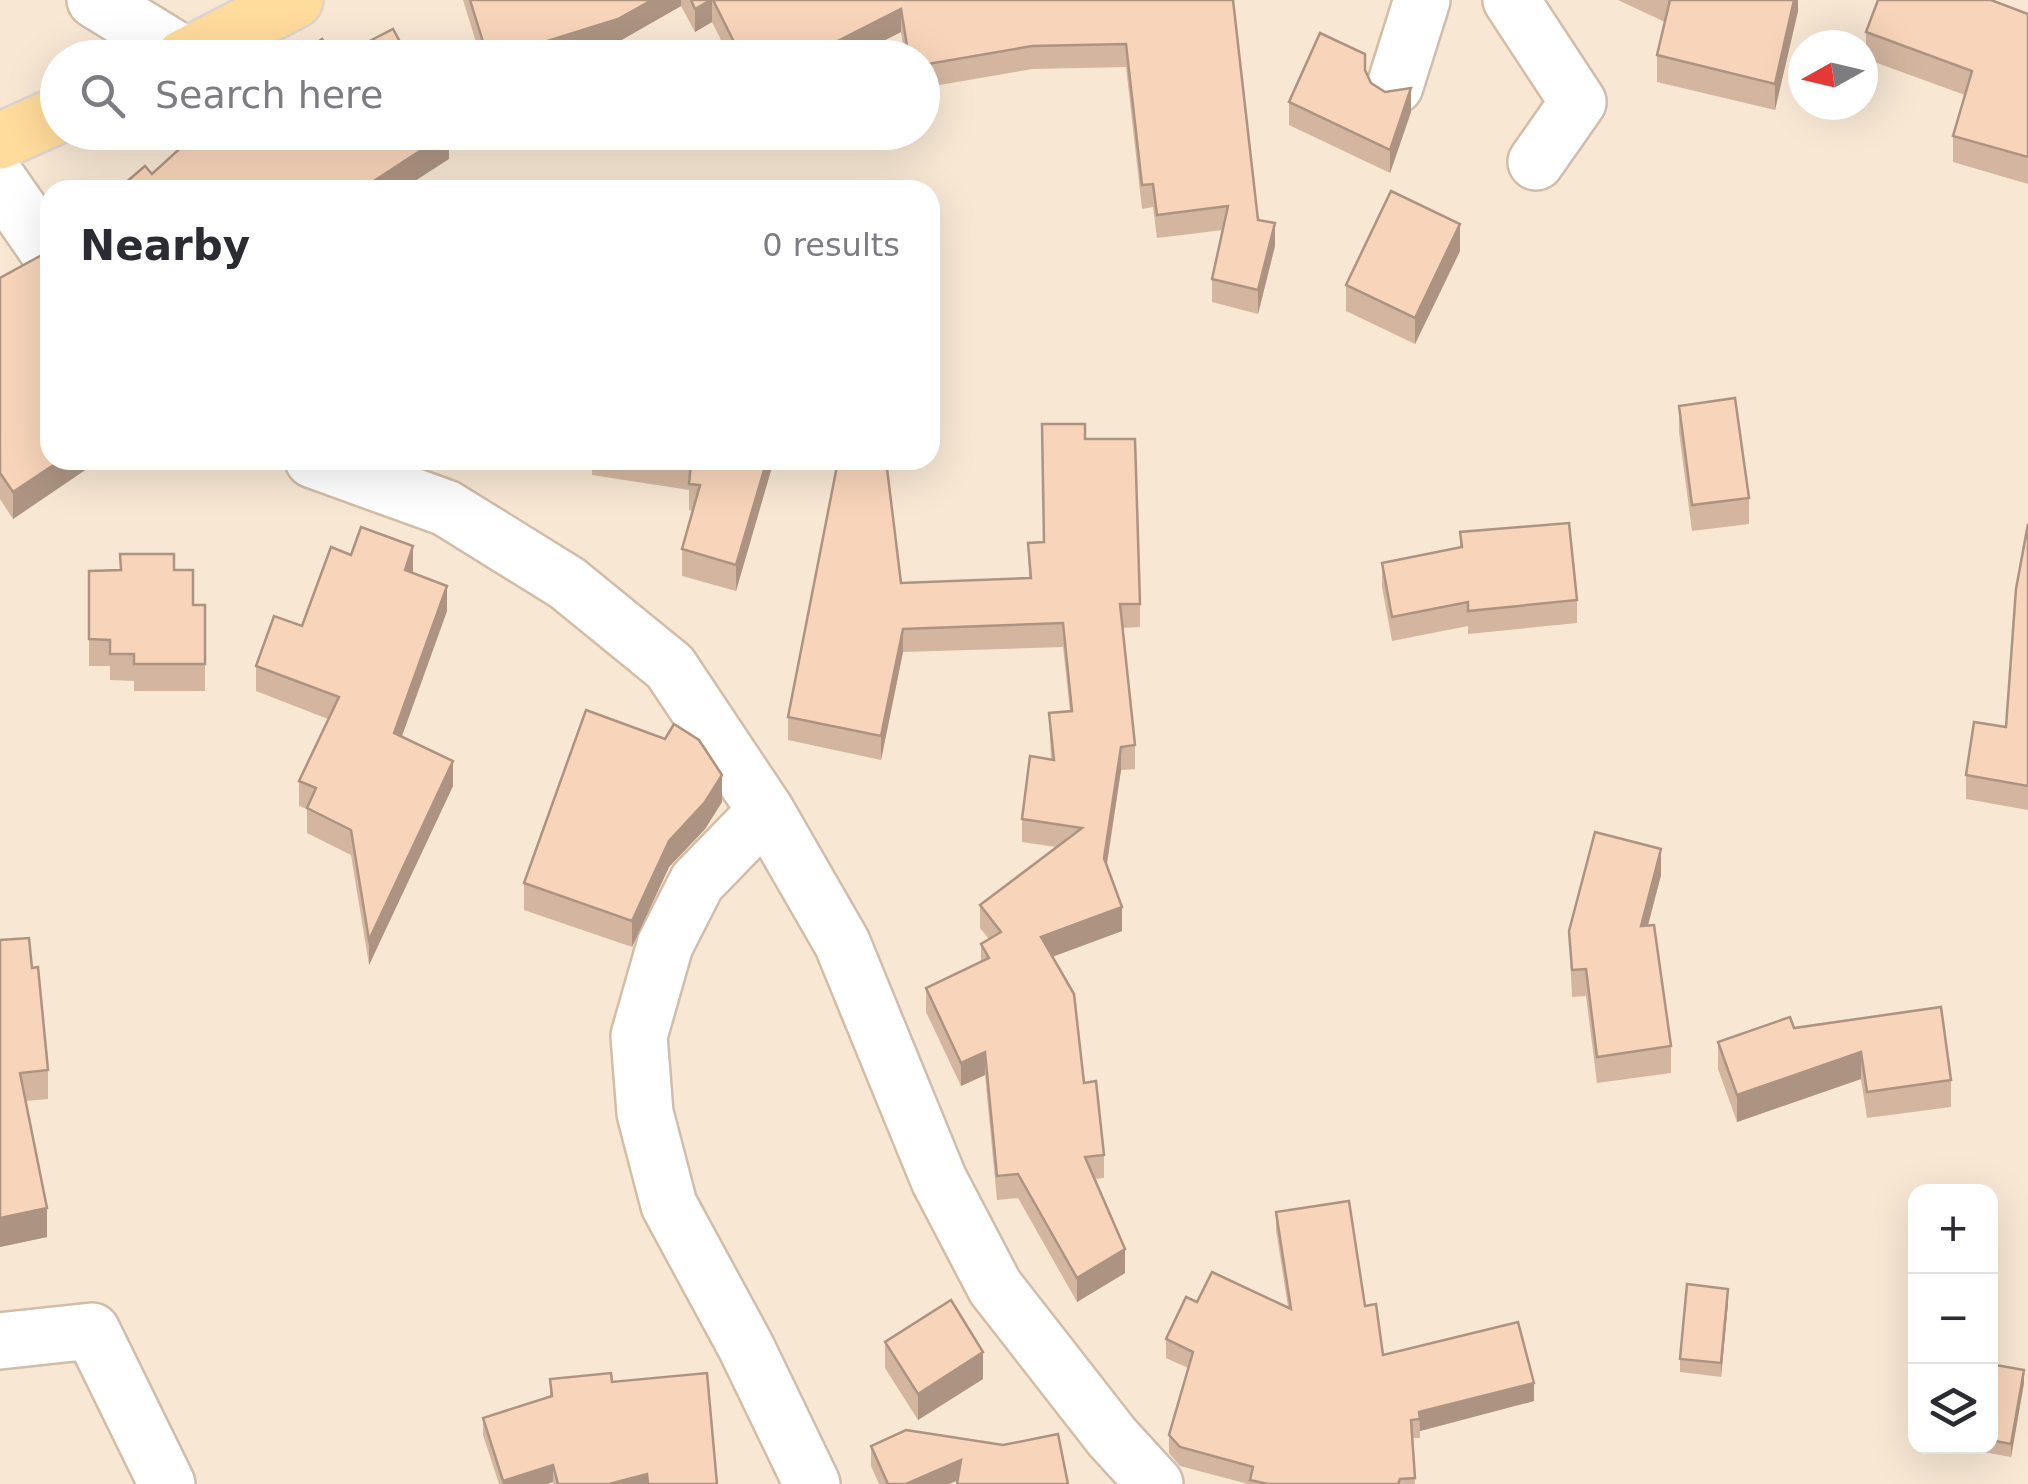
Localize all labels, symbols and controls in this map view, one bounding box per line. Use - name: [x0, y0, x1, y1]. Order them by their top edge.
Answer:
- north arrow: [1788, 30, 1878, 120]
- search box: [40, 40, 940, 150]
- icon: search: [75, 68, 130, 123]
- text: Search here: [155, 73, 383, 117]
- text: Nearby: [80, 221, 250, 270]
- text: 0 results: [762, 226, 900, 264]
- map controls: [1908, 1184, 1998, 1454]
- button: +: [1908, 1184, 1998, 1274]
- button: −: [1908, 1274, 1998, 1364]
- button: layers: [1908, 1364, 1998, 1454]

